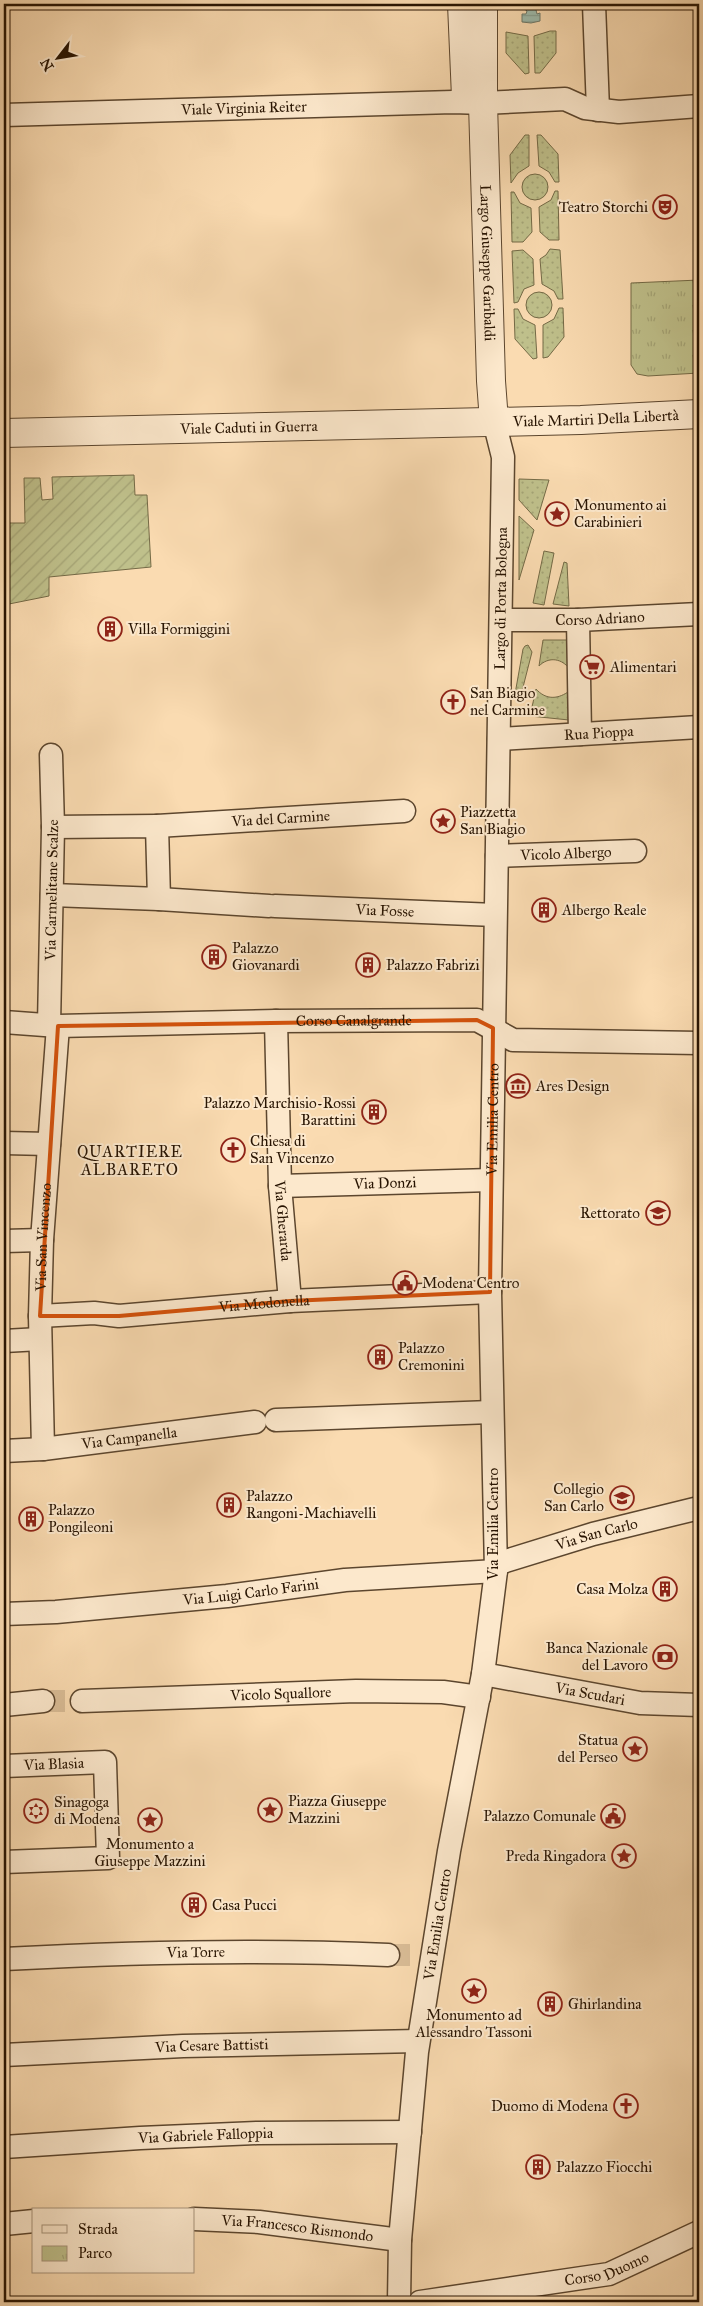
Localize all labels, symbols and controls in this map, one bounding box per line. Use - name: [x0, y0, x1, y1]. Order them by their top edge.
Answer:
- north arrow: [32, 32, 82, 82]
- text: N: [37, 55, 58, 74]
- street label: Viale Virginia Reiter: [180, 97, 307, 119]
- street label: Largo Giuseppe Garibaldi: [476, 184, 499, 341]
- theatre icon: Teatro Storchi: [652, 194, 678, 220]
- place label: Teatro Storchi: [559, 198, 648, 216]
- street label: Viale Martiri Della Libertà: [512, 406, 680, 431]
- street label: Viale Caduti in Guerra: [179, 417, 319, 438]
- place label: Monumento ai Carabinieri: [574, 496, 667, 531]
- place icon: Monumento ai Carabinieri: [544, 501, 570, 527]
- street label: Largo di Porta Bologna: [491, 526, 511, 670]
- street label: Corso Adriano: [555, 608, 645, 629]
- building icon: Villa Formiggini: [97, 616, 123, 642]
- place label: Villa Formiggini: [127, 620, 230, 638]
- supermarket icon: Alimentari: [579, 654, 605, 680]
- place label: Alimentari: [609, 658, 677, 676]
- place label: San Biagio nel Carmine: [470, 684, 545, 719]
- church icon: San Biagio nel Carmine: [440, 689, 466, 715]
- street label: Rua Pioppa: [563, 722, 635, 744]
- place label: Piazzetta San Biagio: [460, 803, 526, 838]
- street label: Via del Carmine: [230, 807, 330, 831]
- place icon: Piazzetta San Biagio: [430, 808, 456, 834]
- street label: Via Carmelitane Scalze: [41, 819, 62, 962]
- street label: Vicolo Albergo: [519, 843, 612, 864]
- building icon: Albergo Reale: [531, 897, 557, 923]
- street label: Via Fosse: [354, 900, 415, 921]
- place label: Albergo Reale: [561, 901, 647, 919]
- place label: Palazzo Giovanardi: [232, 939, 300, 974]
- building icon: Palazzo Giovanardi: [201, 944, 227, 970]
- building icon: Palazzo Fabrizi: [355, 952, 381, 978]
- place label: Palazzo Fabrizi: [386, 956, 480, 974]
- street label: Corso Canalgrande: [296, 1011, 412, 1030]
- street label: Via Emilia Centro: [483, 1063, 503, 1177]
- museum icon: Ares Design: [505, 1073, 531, 1099]
- place label: Ares Design: [535, 1077, 609, 1095]
- place label: Palazzo Marchisio-Rossi Barattini: [204, 1094, 356, 1129]
- building icon: Palazzo Marchisio-Rossi Barattini: [361, 1099, 387, 1125]
- place label: Chiesa di San Vincenzo: [250, 1132, 335, 1167]
- church icon: Chiesa di San Vincenzo: [220, 1137, 246, 1163]
- district label: QUARTIERE ALBARETO: [77, 1142, 183, 1179]
- street label: Via Donzi: [352, 1173, 417, 1193]
- street label: Via Gherarda: [271, 1179, 296, 1263]
- street label: Via San Vincenzo: [32, 1182, 55, 1293]
- school or university icon: Rettorato: [645, 1200, 671, 1226]
- place label: Rettorato: [580, 1204, 640, 1222]
- public building icon: Modena Centro: [392, 1270, 418, 1296]
- place label: Modena Centro: [422, 1274, 520, 1292]
- street label: Via Modonella: [217, 1291, 311, 1316]
- place label: Palazzo Cremonini: [398, 1339, 465, 1374]
- building icon: Palazzo Cremonini: [367, 1344, 393, 1370]
- street label: Via Campanella: [79, 1423, 179, 1453]
- street label: Via Emilia Centro: [484, 1467, 502, 1581]
- place label: Collegio San Carlo: [544, 1480, 604, 1515]
- school or university icon: Collegio San Carlo: [609, 1485, 635, 1511]
- place label: Palazzo Rangoni-Machiavelli: [246, 1487, 376, 1522]
- building icon: Palazzo Rangoni-Machiavelli: [216, 1492, 242, 1518]
- place label: Palazzo Pongileoni: [48, 1501, 113, 1536]
- building icon: Palazzo Pongileoni: [18, 1506, 44, 1532]
- street label: Via San Carlo: [552, 1514, 640, 1554]
- street label: Via Luigi Carlo Farini: [181, 1575, 320, 1609]
- building icon: Casa Molza: [652, 1576, 678, 1602]
- place label: Casa Molza: [576, 1580, 649, 1598]
- place label: Banca Nazionale del Lavoro: [546, 1639, 648, 1674]
- bank icon: Banca Nazionale del Lavoro: [652, 1644, 678, 1670]
- street label: Via Scudari: [553, 1678, 627, 1709]
- street label: Vicolo Squallore: [229, 1683, 332, 1705]
- place label: Statua del Perseo: [557, 1731, 619, 1766]
- place icon: Statua del Perseo: [622, 1736, 648, 1762]
- street label: Via Blasia: [22, 1754, 85, 1774]
- place label: Piazza Giuseppe Mazzini: [288, 1792, 386, 1827]
- place label: Sinagoga di Modena: [54, 1793, 121, 1828]
- place icon: Piazza Giuseppe Mazzini: [257, 1797, 283, 1823]
- synagogue icon: Sinagoga di Modena: [23, 1798, 49, 1824]
- public building icon: Palazzo Comunale: [600, 1803, 626, 1829]
- place icon: Monumento a Giuseppe Mazzini: [137, 1807, 163, 1833]
- place label: Palazzo Comunale: [483, 1807, 596, 1825]
- place label: Monumento a Giuseppe Mazzini: [94, 1835, 206, 1870]
- place icon: Preda Ringadora: [611, 1843, 637, 1869]
- place label: Preda Ringadora: [505, 1847, 607, 1865]
- street label: Via Emilia Centro: [419, 1867, 455, 1982]
- building icon: Casa Pucci: [181, 1892, 207, 1918]
- place label: Casa Pucci: [212, 1896, 277, 1914]
- street label: Via Torre: [166, 1943, 225, 1962]
- place icon: Monumento ad Alessandro Tassoni: [461, 1978, 487, 2004]
- building icon: Ghirlandina: [537, 1991, 563, 2017]
- place label: Ghirlandina: [568, 1995, 642, 2013]
- place label: Monumento ad Alessandro Tassoni: [415, 2006, 532, 2041]
- street label: Via Cesare Battisti: [154, 2035, 269, 2056]
- church icon: Duomo di Modena: [613, 2093, 639, 2119]
- place label: Duomo di Modena: [491, 2097, 609, 2115]
- street label: Via Gabriele Falloppia: [137, 2124, 274, 2147]
- building icon: Palazzo Fiocchi: [525, 2154, 551, 2180]
- place label: Palazzo Fiocchi: [556, 2158, 652, 2176]
- legend: [32, 2208, 195, 2274]
- street label: Via Francesco Rismondo: [220, 2211, 375, 2246]
- text: Strada: [78, 2220, 118, 2238]
- text: Parco: [78, 2244, 113, 2262]
- street label: Corso Duomo: [563, 2248, 652, 2289]

